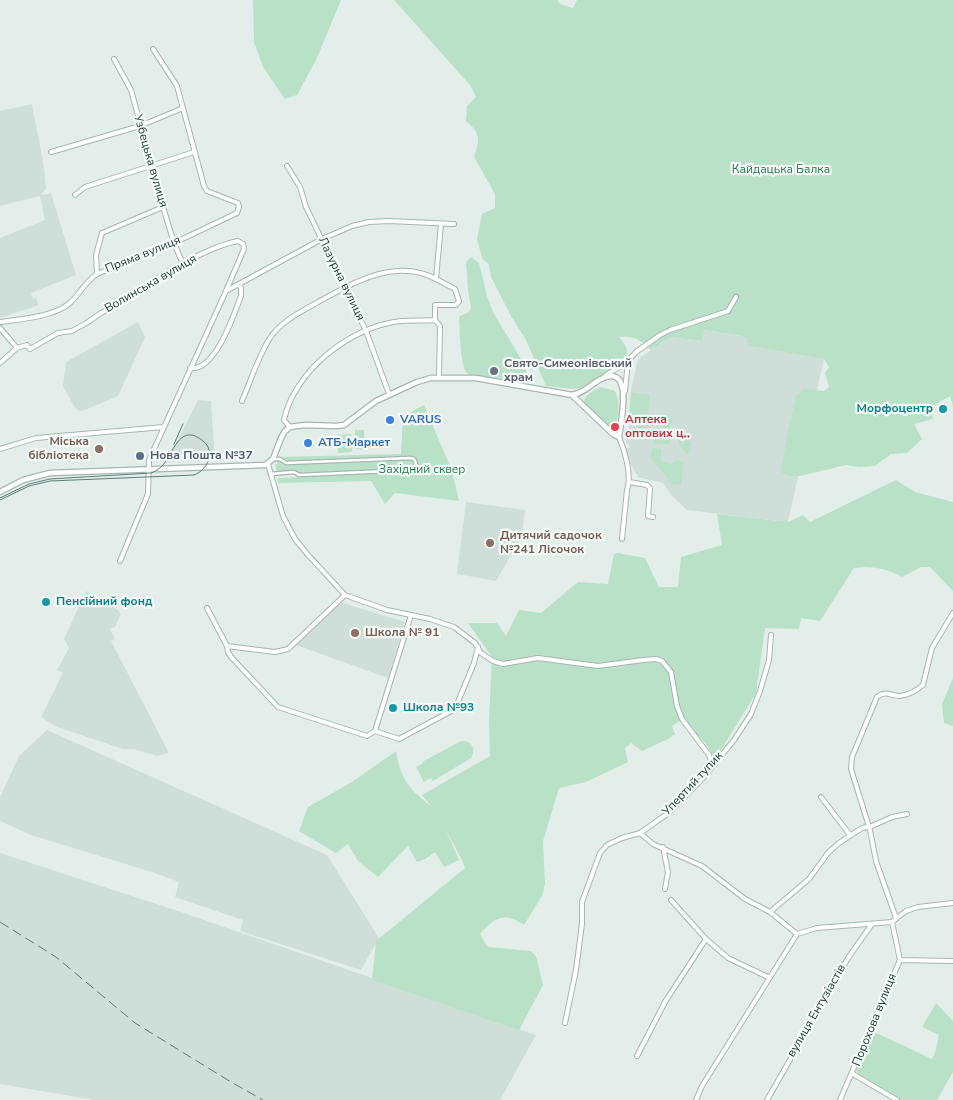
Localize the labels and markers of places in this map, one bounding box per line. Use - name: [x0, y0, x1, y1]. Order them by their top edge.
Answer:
- place label: Свято-Симеонівський храм: [504, 357, 632, 385]
- marker: Свято-Симеонівський храм: [488, 365, 500, 377]
- place label: Морфоцентр: [857, 402, 933, 416]
- marker: Морфоцентр: [937, 403, 949, 415]
- place label: VARUS: [400, 413, 441, 427]
- place label: Аптека оптових ц‥: [625, 413, 690, 441]
- marker: VARUS: [384, 414, 396, 426]
- marker: Аптека оптових ц‥: [609, 421, 621, 433]
- place label: Міська бібліотека: [29, 435, 89, 463]
- place label: АТБ-Маркет: [318, 436, 390, 450]
- marker: АТБ-Маркет: [302, 437, 314, 449]
- marker: Міська бібліотека: [93, 443, 105, 455]
- place label: Нова Пошта №37: [150, 449, 253, 463]
- marker: Нова Пошта №37: [134, 450, 146, 462]
- place label: Дитячий садочок №241 Лісочок: [500, 529, 602, 557]
- marker: Дитячий садочок №241 Лісочок: [484, 537, 496, 549]
- place label: Пенсійний фонд: [56, 595, 152, 609]
- marker: Пенсійний фонд: [40, 596, 52, 608]
- place label: Школа № 91: [365, 626, 440, 640]
- marker: Школа № 91: [349, 627, 361, 639]
- place label: Школа №93: [403, 701, 474, 715]
- marker: Школа №93: [387, 702, 399, 714]

